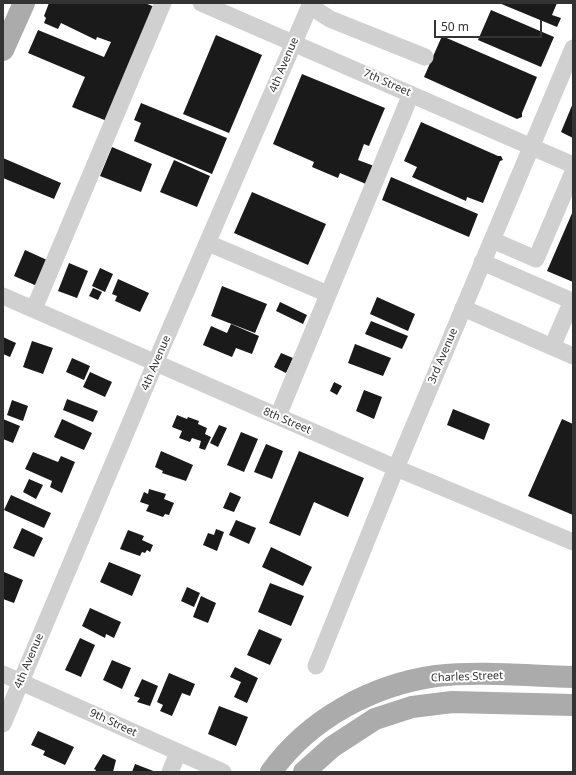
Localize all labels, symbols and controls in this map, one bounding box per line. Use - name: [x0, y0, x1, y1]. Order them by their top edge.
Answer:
- scale bar: [436, 12, 544, 38]
- text: 50 m: [441, 18, 469, 35]
- street label: 4th Avenue: [266, 35, 302, 95]
- street label: 7th Street: [361, 67, 413, 99]
- street label: 3rd Avenue: [425, 326, 461, 386]
- street label: 4th Avenue: [138, 333, 174, 393]
- street label: 8th Street: [261, 405, 313, 437]
- street label: 4th Avenue: [11, 631, 47, 691]
- street label: Charles Street: [431, 669, 503, 685]
- street label: 9th Street: [87, 706, 139, 740]

